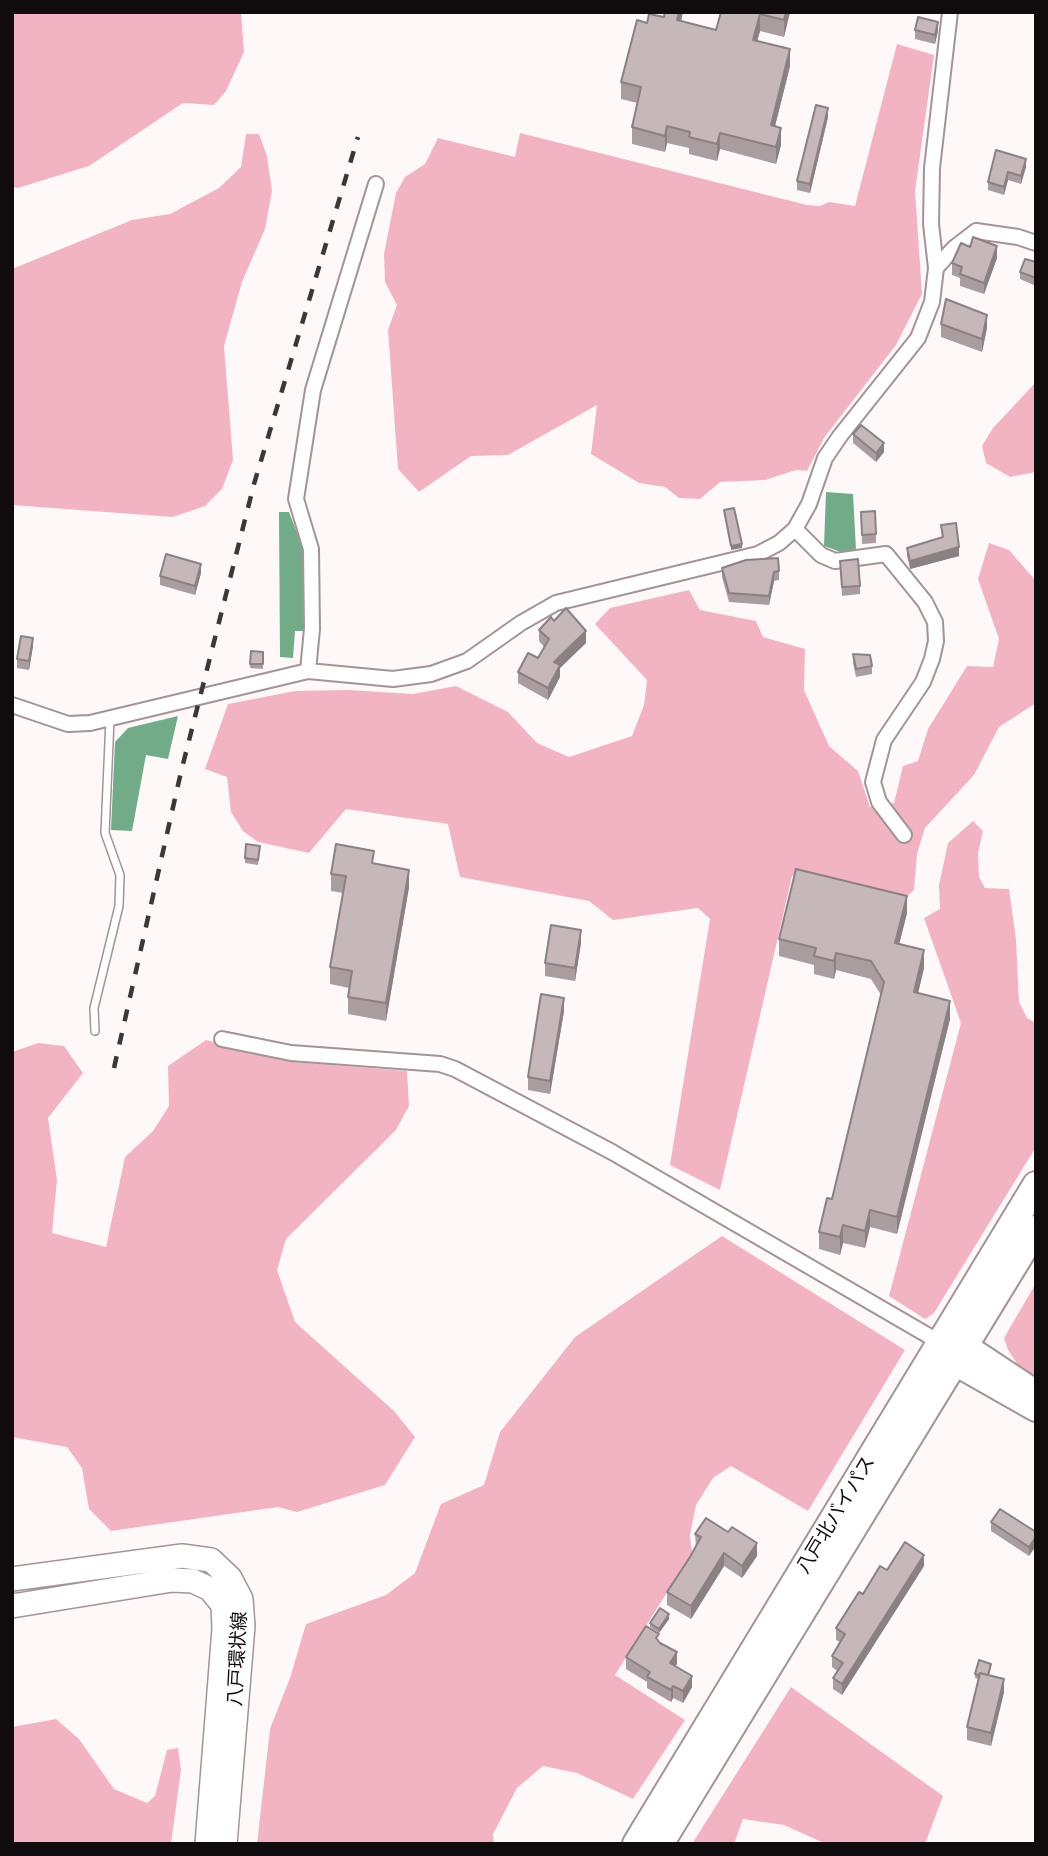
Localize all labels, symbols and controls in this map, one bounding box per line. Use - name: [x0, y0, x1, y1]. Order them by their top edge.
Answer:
- street label: 八戸北バイパス: [792, 1452, 880, 1578]
- street label: 八戸環状線: [224, 1611, 252, 1707]

